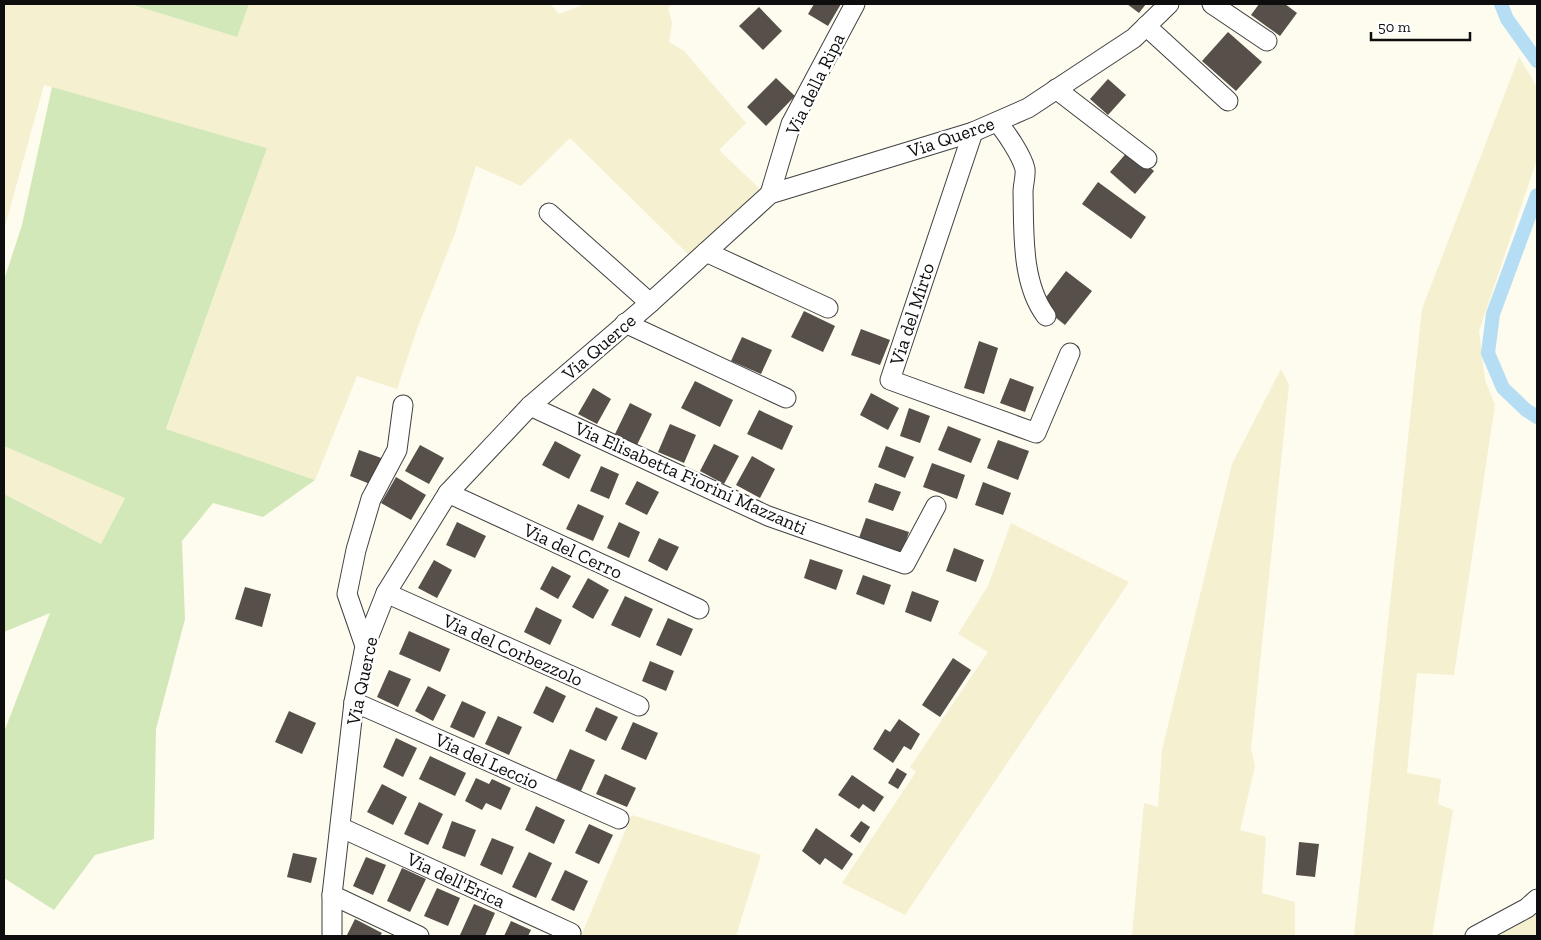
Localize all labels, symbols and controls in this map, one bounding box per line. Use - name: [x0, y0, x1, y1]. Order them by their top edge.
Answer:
- scale bar: [1371, 10, 1470, 42]
- text: 50 m: [1378, 18, 1411, 36]
- street label: Via della Ripa: [780, 29, 850, 140]
- street label: Via Querce: [904, 111, 997, 163]
- street label: Via del Mirto: [884, 260, 939, 369]
- street label: Via Querce: [557, 309, 641, 386]
- street label: Via Elisabetta Fiorini Mazzanti: [570, 416, 811, 540]
- street label: Via del Cerro: [519, 518, 626, 584]
- street label: Via del Corbezzolo: [439, 608, 587, 691]
- street label: Via Querce: [341, 635, 383, 728]
- street label: Via del Leccio: [431, 727, 543, 794]
- street label: Via dell'Erica: [402, 847, 509, 913]

